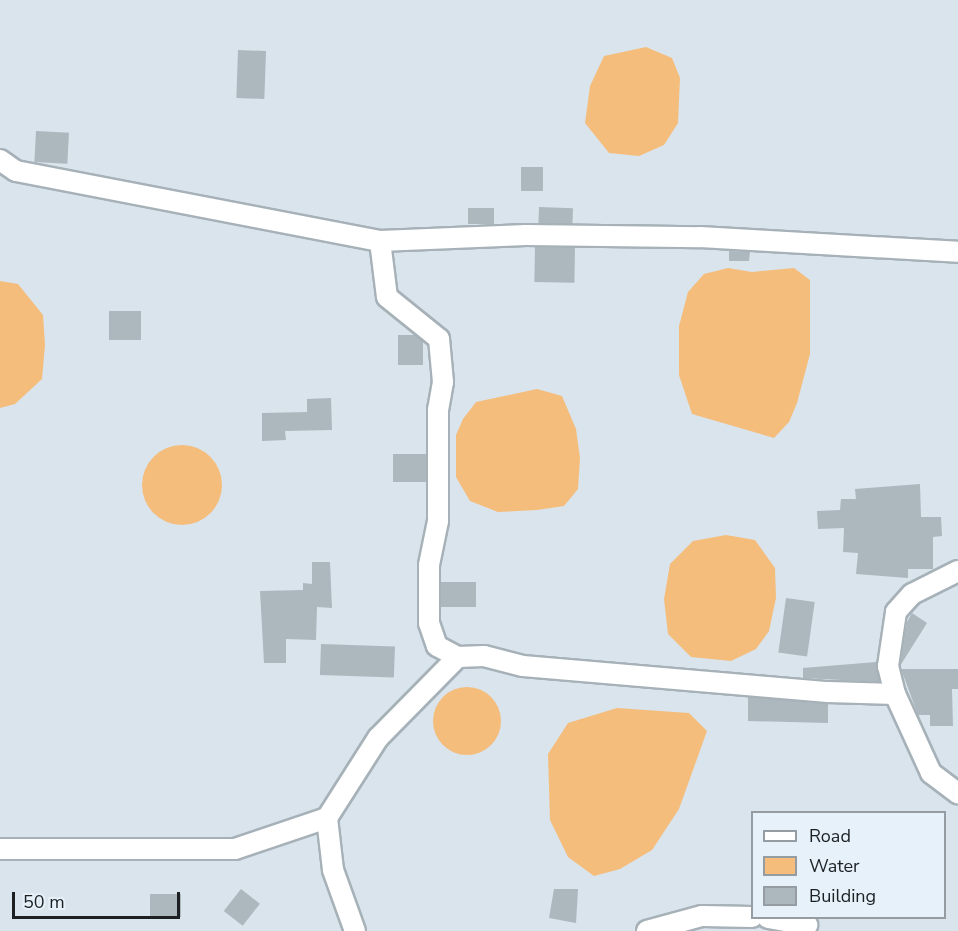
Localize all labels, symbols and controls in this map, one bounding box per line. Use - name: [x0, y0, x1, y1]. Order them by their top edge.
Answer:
- legend: [751, 811, 946, 919]
- text: Road: [809, 824, 851, 848]
- text: Water: [809, 854, 860, 878]
- scale bar: [15, 880, 183, 918]
- text: Building: [809, 884, 876, 908]
- text: 50 m: [23, 890, 65, 914]

